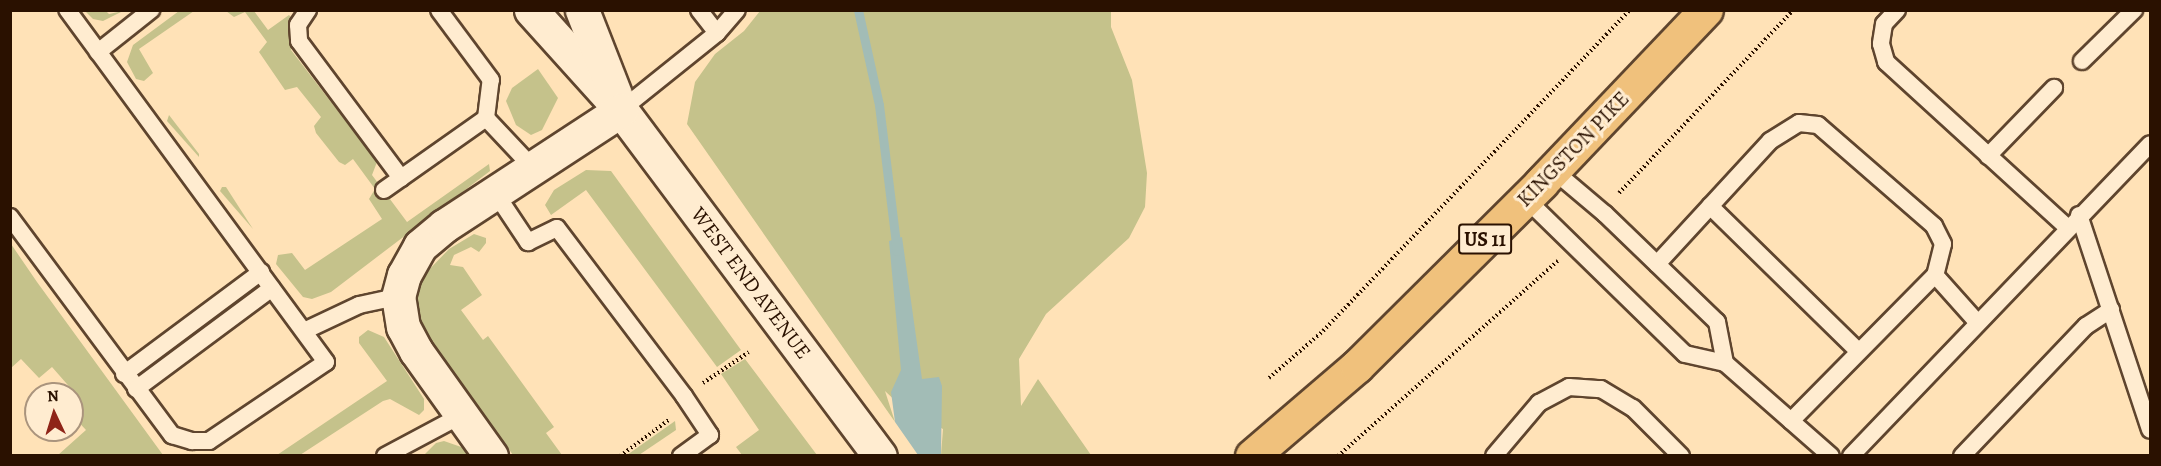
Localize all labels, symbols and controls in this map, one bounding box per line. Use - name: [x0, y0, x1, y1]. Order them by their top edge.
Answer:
- street label: KINGSTON PIKE: [1512, 86, 1634, 212]
- street label: WEST END AVENUE: [686, 202, 816, 364]
- road number: US 11: [1458, 222, 1512, 256]
- north arrow: [24, 382, 84, 442]
- text: N: [46, 385, 59, 407]

